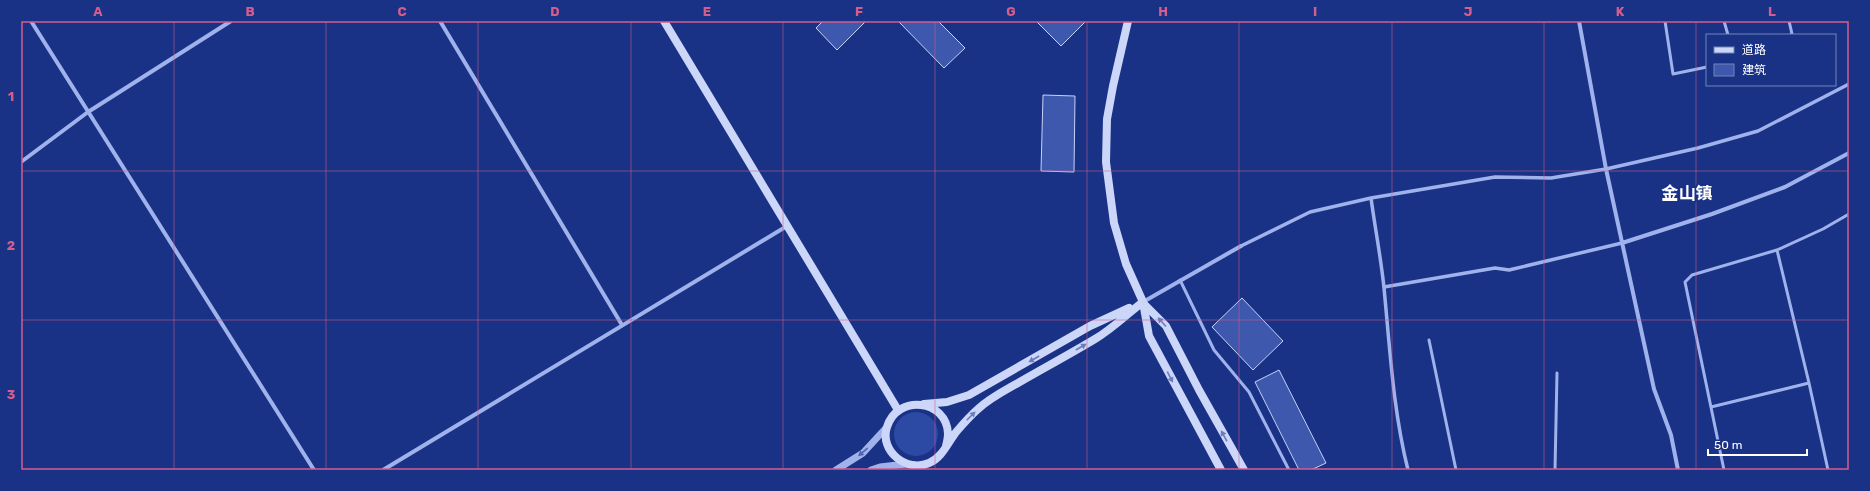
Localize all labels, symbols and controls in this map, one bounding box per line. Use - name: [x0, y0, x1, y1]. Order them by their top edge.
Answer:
- text: A: [93, 4, 103, 19]
- text: B: [245, 4, 255, 19]
- text: C: [397, 4, 407, 19]
- text: D: [550, 4, 560, 19]
- text: E: [703, 4, 711, 19]
- text: F: [855, 4, 863, 19]
- text: G: [1006, 4, 1016, 19]
- text: H: [1158, 4, 1168, 19]
- text: I: [1313, 4, 1317, 19]
- text: J: [1464, 4, 1472, 19]
- text: K: [1616, 4, 1625, 19]
- text: L: [1768, 4, 1776, 19]
- legend: [1706, 34, 1836, 86]
- text: 道路: [1742, 43, 1766, 57]
- text: 建筑: [1742, 63, 1766, 77]
- text: 1: [8, 89, 14, 104]
- district label: 金山镇: [1662, 183, 1713, 203]
- text: 2: [7, 238, 15, 253]
- one-way arrow: [1157, 317, 1167, 327]
- one-way arrow: [1075, 344, 1087, 351]
- one-way arrow: [1028, 355, 1040, 362]
- one-way arrow: [1167, 371, 1173, 383]
- text: 3: [7, 387, 16, 402]
- one-way arrow: [966, 411, 976, 421]
- one-way arrow: [1221, 430, 1228, 442]
- scale bar: [1708, 431, 1807, 457]
- text: 50 m: [1714, 438, 1742, 452]
- one-way arrow: [858, 447, 869, 456]

